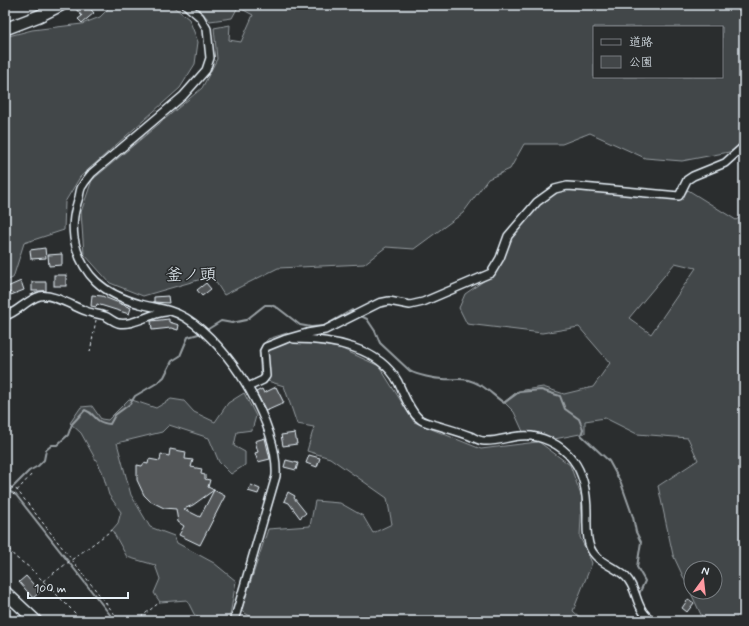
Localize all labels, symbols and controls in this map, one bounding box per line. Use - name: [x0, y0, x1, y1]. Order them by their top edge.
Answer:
- legend: [593, 26, 723, 78]
- text: 道路: [629, 35, 653, 51]
- text: 公園: [629, 55, 653, 71]
- district label: 釜ノ頭: [166, 264, 217, 286]
- north arrow: [683, 560, 723, 600]
- text: N: [700, 564, 711, 579]
- scale bar: [28, 574, 128, 600]
- text: 100 m: [34, 581, 66, 597]

